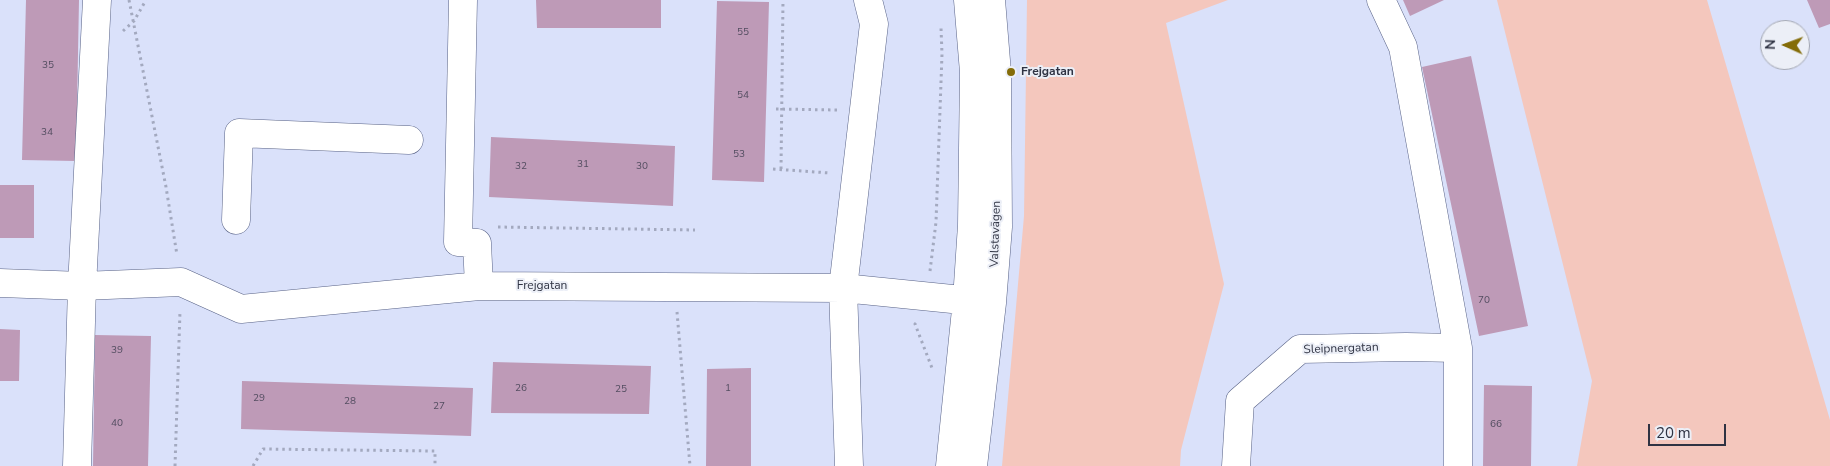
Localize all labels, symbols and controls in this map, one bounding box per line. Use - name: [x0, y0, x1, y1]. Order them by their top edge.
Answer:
- north arrow: [1760, 20, 1810, 70]
- house number: 55: [737, 27, 749, 39]
- text: N: [1761, 39, 1780, 50]
- house number: 35: [42, 60, 54, 72]
- place label: Frejgatan: [1021, 65, 1074, 79]
- marker: Frejgatan: [1005, 66, 1017, 78]
- house number: 54: [737, 90, 749, 102]
- house number: 34: [41, 127, 53, 139]
- house number: 53: [733, 149, 745, 161]
- house number: 31: [577, 159, 589, 171]
- house number: 32: [515, 161, 527, 173]
- house number: 30: [636, 161, 648, 173]
- street label: Valstavägen: [988, 201, 1004, 267]
- street label: Frejgatan: [517, 279, 567, 293]
- house number: 70: [1478, 295, 1490, 307]
- street label: Sleipnergatan: [1303, 340, 1379, 358]
- house number: 39: [111, 345, 123, 357]
- house number: 26: [515, 383, 527, 395]
- house number: 1: [725, 383, 731, 395]
- house number: 25: [615, 384, 627, 396]
- house number: 29: [253, 393, 265, 405]
- house number: 28: [344, 396, 356, 408]
- house number: 27: [433, 401, 445, 413]
- scale bar: [1650, 414, 1728, 446]
- house number: 40: [111, 418, 123, 430]
- house number: 66: [1490, 419, 1502, 431]
- text: 20 m: [1656, 423, 1691, 443]

